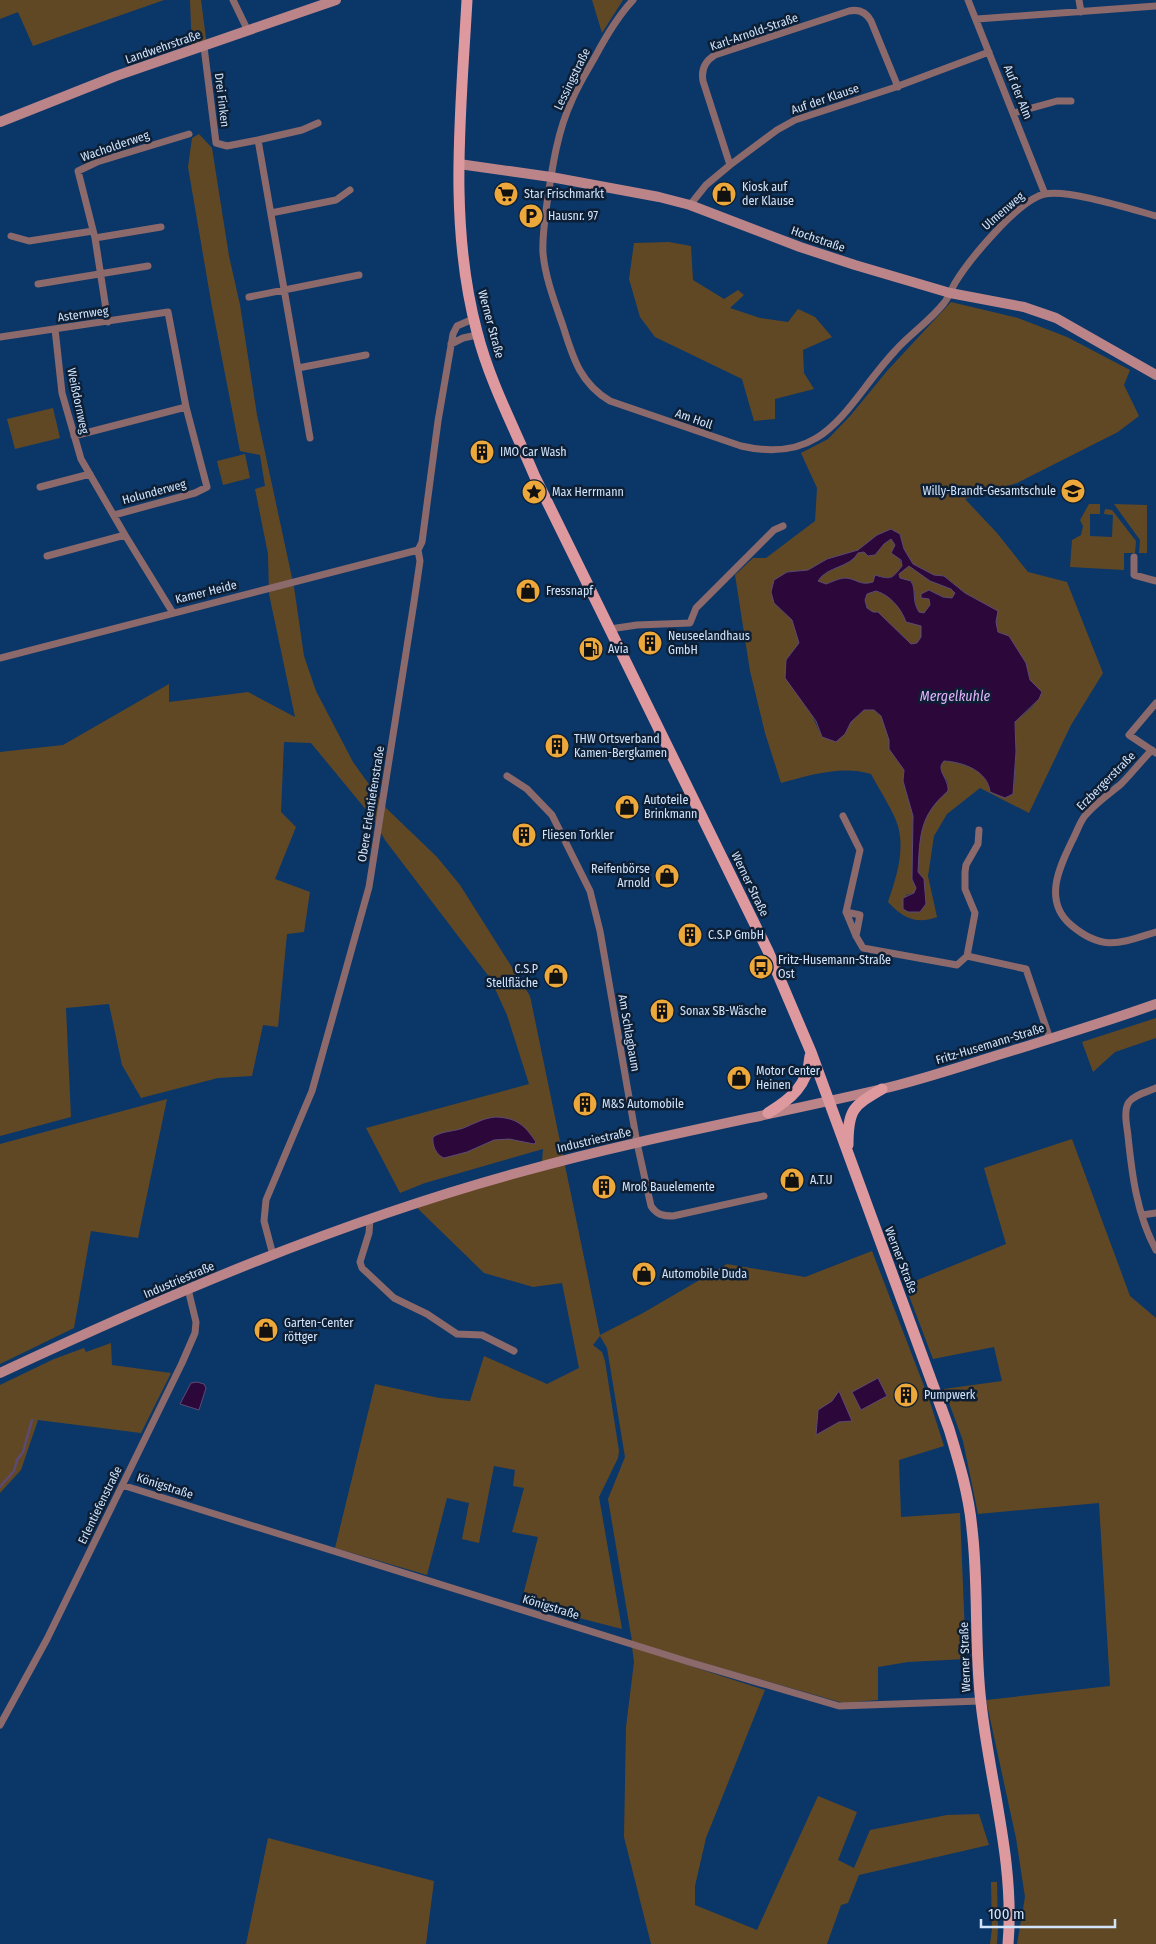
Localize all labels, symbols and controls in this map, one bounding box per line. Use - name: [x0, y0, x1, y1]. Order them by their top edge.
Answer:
- street label: Karl-Arnold-Straße: [708, 10, 800, 54]
- street label: Landwehrstraße: [123, 27, 203, 66]
- street label: Lessingstraße: [551, 46, 593, 112]
- street label: Auf der Alm: [1001, 63, 1035, 121]
- street label: Drei Finken: [212, 72, 232, 128]
- street label: Auf der Klause: [789, 81, 861, 117]
- street label: Wacholderweg: [79, 128, 151, 164]
- place label: Kiosk auf der Klause: [742, 180, 794, 208]
- supermarket icon: Star Frischmarkt: [493, 181, 519, 207]
- shop icon: Kiosk auf der Klause: [711, 181, 737, 207]
- place label: Star Frischmarkt: [524, 187, 604, 201]
- street label: Ulmenweg: [979, 189, 1027, 233]
- parking icon: Hausnr. 97: [518, 203, 544, 229]
- place label: Hausnr. 97: [548, 209, 598, 223]
- street label: Hochstraße: [789, 223, 847, 255]
- street label: Werner Straße: [475, 288, 507, 360]
- street label: Asternweg: [57, 303, 110, 324]
- street label: Weißdornweg: [64, 367, 92, 436]
- street label: Am Holl: [674, 406, 714, 432]
- building icon: IMO Car Wash: [469, 439, 495, 465]
- place label: IMO Car Wash: [500, 445, 567, 459]
- street label: Holunderweg: [121, 477, 188, 507]
- school or university icon: Willy-Brandt-Gesamtschule: [1060, 478, 1086, 504]
- place icon: Max Herrmann: [521, 479, 547, 505]
- place label: Willy-Brandt-Gesamtschule: [922, 484, 1056, 498]
- place label: Max Herrmann: [552, 485, 624, 499]
- street label: Kamer Heide: [174, 578, 238, 606]
- shop icon: Fressnapf: [515, 578, 541, 604]
- place label: Fressnapf: [546, 584, 594, 598]
- place label: Neuseelandhaus GmbH: [668, 629, 750, 657]
- building icon: Neuseelandhaus GmbH: [637, 630, 663, 656]
- fuel station icon: Avia: [578, 636, 604, 662]
- place label: Avia: [608, 642, 629, 656]
- water label: Mergelkuhle: [920, 688, 991, 705]
- place label: THW Ortsverband Kamen-Bergkamen: [574, 732, 667, 760]
- building icon: THW Ortsverband Kamen-Bergkamen: [544, 733, 570, 759]
- street label: Obere Erlentiefenstraße: [355, 745, 387, 863]
- street label: Erzbergerstraße: [1074, 749, 1138, 813]
- place label: Autoteile Brinkmann: [644, 793, 697, 821]
- shop icon: Autoteile Brinkmann: [614, 794, 640, 820]
- building icon: Fliesen Torkler: [511, 822, 537, 848]
- place label: Fliesen Torkler: [542, 828, 614, 842]
- street label: Werner Straße: [728, 849, 772, 919]
- place label: Reifenbörse Arnold: [591, 862, 650, 890]
- shop icon: Reifenbörse Arnold: [654, 863, 680, 889]
- building icon: C.S.P GmbH: [677, 922, 703, 948]
- place label: C.S.P GmbH: [708, 928, 764, 942]
- place label: Fritz-Husemann-Straße Ost: [778, 953, 891, 981]
- bus stop icon: Fritz-Husemann-Straße Ost: [748, 954, 774, 980]
- place label: C.S.P Stellfläche: [486, 962, 538, 990]
- shop icon: C.S.P Stellfläche: [543, 963, 569, 989]
- street label: Am Schlagbaum: [615, 993, 643, 1073]
- building icon: Sonax SB-Wäsche: [649, 998, 675, 1024]
- place label: Sonax SB-Wäsche: [680, 1004, 766, 1018]
- street label: Fritz-Husemann-Straße: [934, 1021, 1046, 1067]
- place label: Motor Center Heinen: [756, 1064, 821, 1092]
- shop icon: Motor Center Heinen: [726, 1065, 752, 1091]
- building icon: M&S Automobile: [572, 1091, 598, 1117]
- place label: M&S Automobile: [602, 1097, 684, 1111]
- street label: Industriestraße: [556, 1125, 632, 1155]
- shop icon: A.T.U: [779, 1167, 805, 1193]
- place label: A.T.U: [810, 1173, 833, 1187]
- building icon: Mroß Bauelemente: [591, 1174, 617, 1200]
- place label: Mroß Bauelemente: [622, 1180, 715, 1194]
- street label: Werner Straße: [882, 1225, 920, 1295]
- street label: Industriestraße: [142, 1259, 217, 1301]
- shop icon: Automobile Duda: [631, 1261, 657, 1287]
- place label: Automobile Duda: [662, 1267, 747, 1281]
- place label: Garten-Center röttger: [284, 1316, 354, 1344]
- shop icon: Garten-Center röttger: [253, 1317, 279, 1343]
- building icon: Pumpwerk: [893, 1382, 919, 1408]
- place label: Pumpwerk: [924, 1388, 976, 1402]
- street label: Erlentiefenstraße: [75, 1464, 125, 1546]
- street label: Königstraße: [135, 1470, 195, 1502]
- street label: Königstraße: [521, 1592, 581, 1622]
- street label: Werner Straße: [957, 1622, 973, 1692]
- scale bar: [981, 1896, 1115, 1928]
- text: 100 m: [988, 1905, 1025, 1923]

